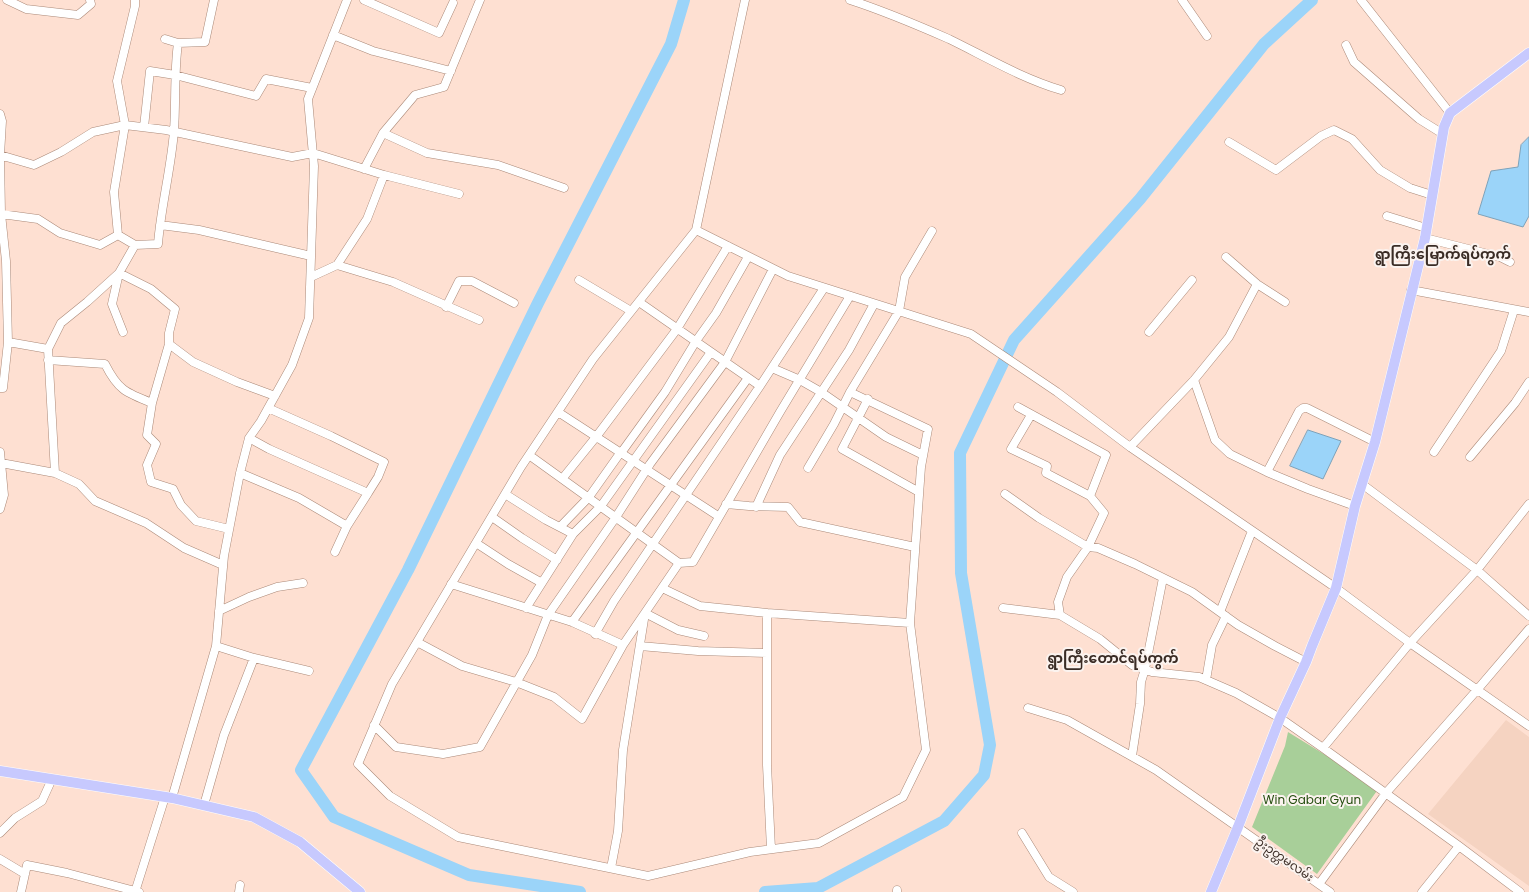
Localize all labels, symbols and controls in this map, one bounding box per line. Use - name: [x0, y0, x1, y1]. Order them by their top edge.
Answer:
- district label: ရွာကြီးမြောက်ရပ်ကွက်: [1375, 247, 1511, 263]
- district label: ရွာကြီးတောင်ရပ်ကွက်: [1048, 651, 1178, 667]
- park label: Win Gabar Gyun: [1263, 794, 1361, 808]
- street label: ဦးဥတ္တမလမ်း: [1252, 835, 1316, 885]

